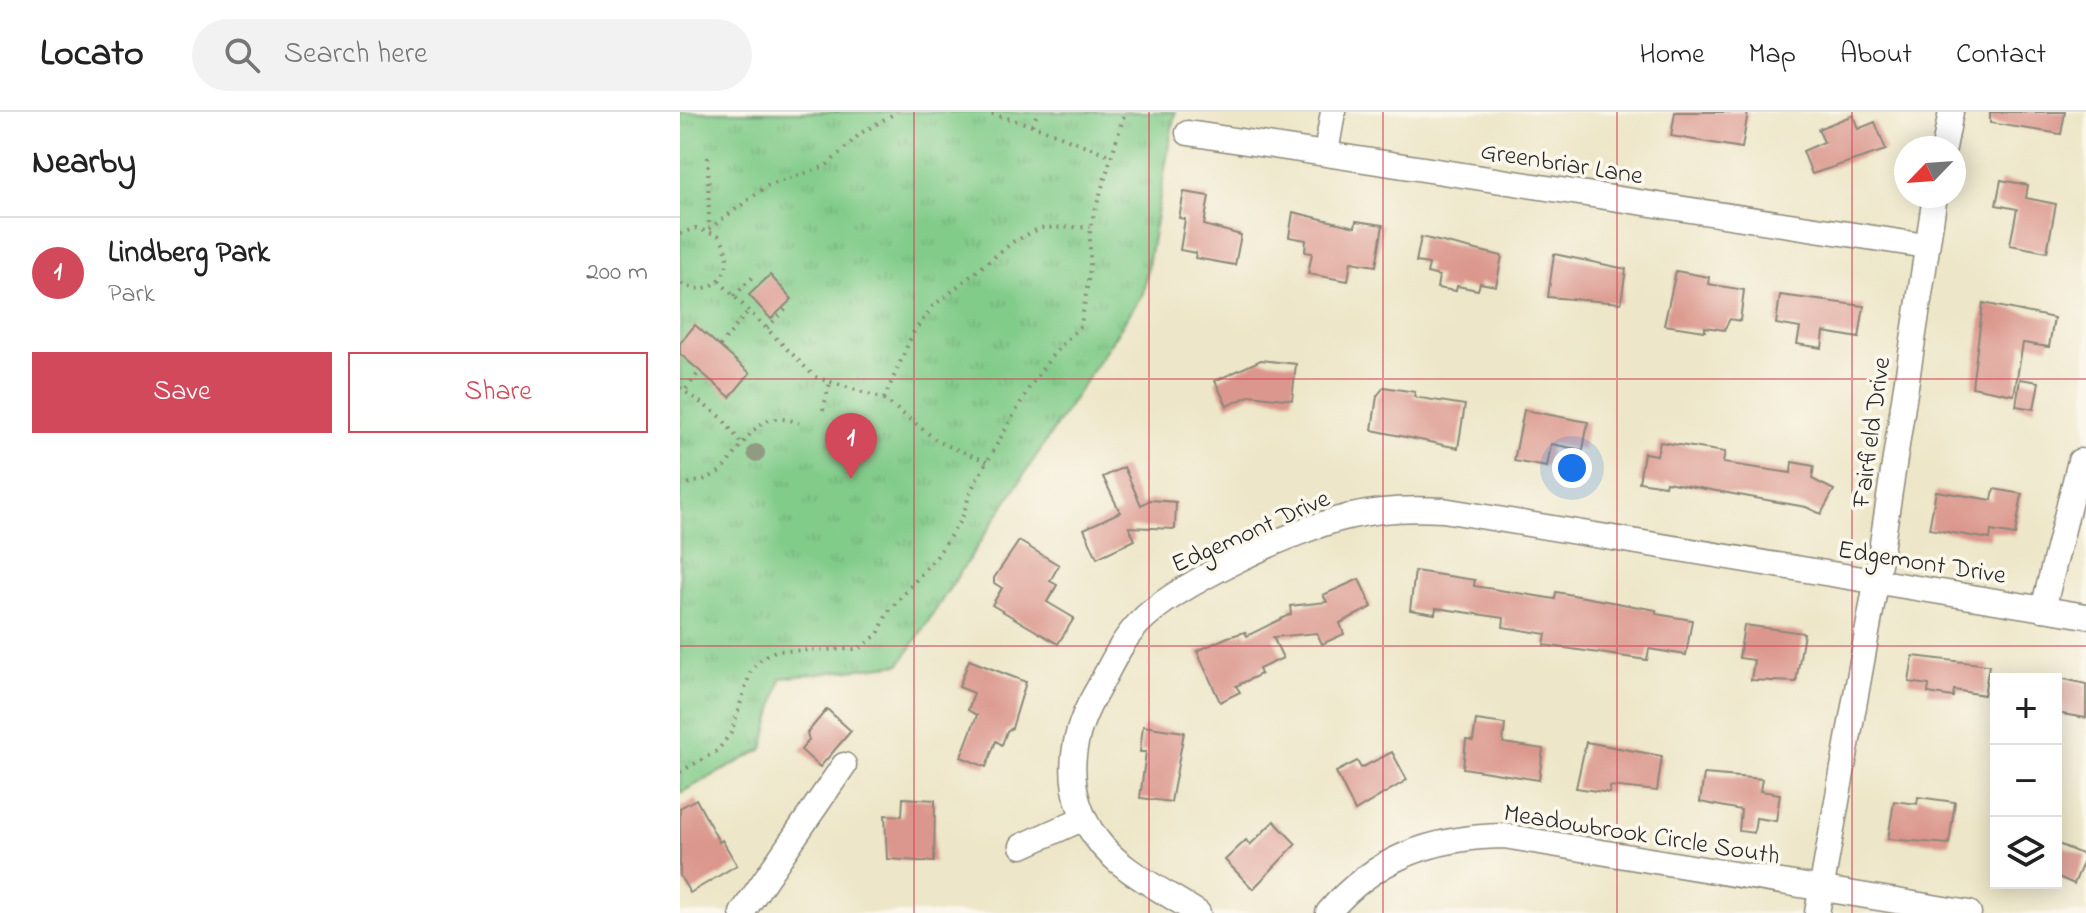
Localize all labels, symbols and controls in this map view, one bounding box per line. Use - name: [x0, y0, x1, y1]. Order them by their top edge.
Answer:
- search box: [192, 19, 752, 91]
- text: Locato: [40, 27, 144, 83]
- icon: search: [220, 33, 264, 77]
- text: Search here: [284, 33, 427, 77]
- text: Home: [1639, 35, 1705, 76]
- text: Map: [1749, 35, 1796, 76]
- text: About: [1840, 35, 1912, 76]
- text: Contact: [1956, 35, 2046, 76]
- street label: Greenbriar Lane: [1478, 133, 1646, 197]
- north arrow: [1894, 136, 1966, 208]
- text: Nearby: [32, 139, 136, 189]
- text: Lindberg Park: [108, 232, 270, 276]
- text: 1: [54, 254, 62, 292]
- text: 200 m: [586, 254, 648, 292]
- text: Park: [108, 276, 155, 314]
- button: Save: [32, 352, 332, 433]
- button: Share: [348, 352, 648, 433]
- street label: Fairfield Drive: [1843, 354, 1902, 511]
- pin: 1: [825, 413, 877, 479]
- your location: [1552, 448, 1592, 488]
- street label: Edgemont Drive: [1166, 481, 1337, 585]
- street label: Edgemont Drive: [1835, 532, 2009, 596]
- map controls: [1990, 673, 2062, 889]
- button: +: [1990, 673, 2062, 745]
- button: −: [1990, 745, 2062, 817]
- street label: Meadowbrook Circle South: [1501, 795, 1782, 877]
- button: layers: [1990, 817, 2062, 889]

